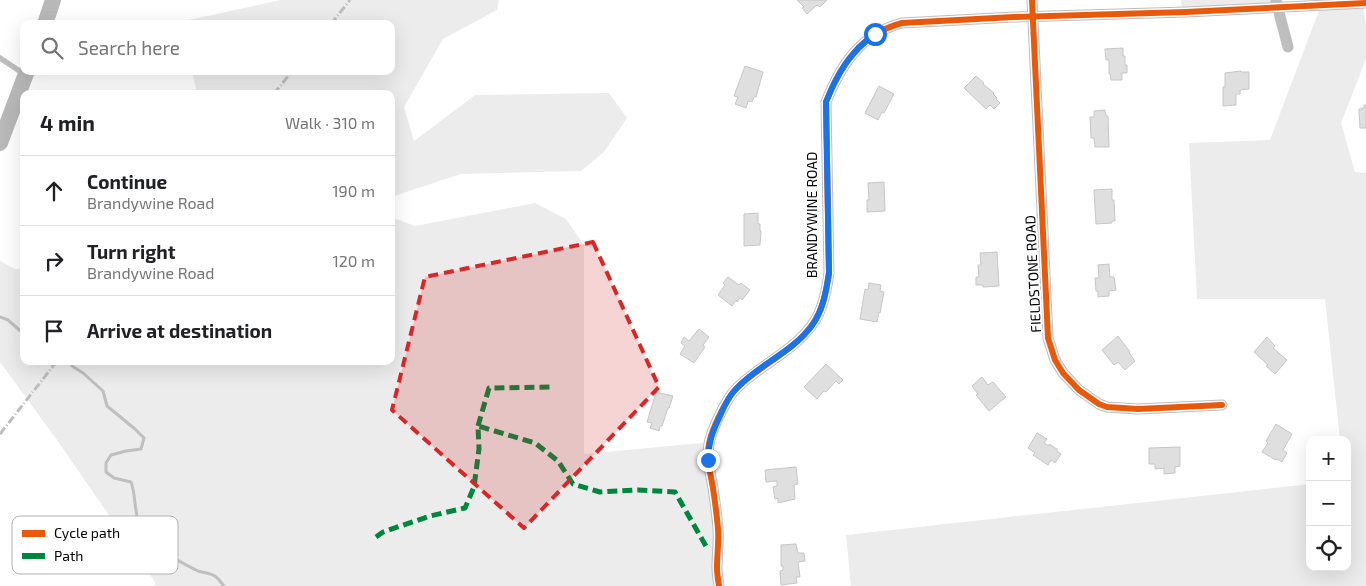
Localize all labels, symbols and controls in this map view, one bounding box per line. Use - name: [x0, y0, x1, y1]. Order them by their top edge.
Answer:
- search box: [20, 20, 395, 75]
- route start: [864, 23, 887, 46]
- icon: search: [38, 34, 66, 62]
- text: Search here: [78, 36, 180, 59]
- text: 4 min: [40, 110, 95, 135]
- text: Walk · 310 m: [285, 113, 375, 132]
- street label: BRANDYWINE ROAD: [803, 152, 820, 278]
- text: Continue: [87, 170, 167, 193]
- icon: ahead: [40, 177, 68, 205]
- text: 190 m: [332, 181, 375, 200]
- text: Brandywine Road: [87, 193, 215, 212]
- street label: FIELDSTONE ROAD: [1021, 215, 1044, 333]
- text: Turn right: [87, 240, 175, 263]
- icon: right: [40, 247, 68, 275]
- text: 120 m: [332, 251, 375, 270]
- text: Brandywine Road: [87, 263, 215, 282]
- icon: arrive: [40, 317, 68, 345]
- text: Arrive at destination: [87, 319, 272, 342]
- map controls: [1306, 436, 1351, 571]
- button: +: [1306, 436, 1351, 481]
- route end: [697, 449, 720, 472]
- button: −: [1306, 481, 1351, 526]
- legend: [12, 516, 178, 574]
- text: Cycle path: [54, 524, 120, 541]
- button: locate: [1306, 526, 1351, 571]
- text: Path: [54, 547, 83, 564]

